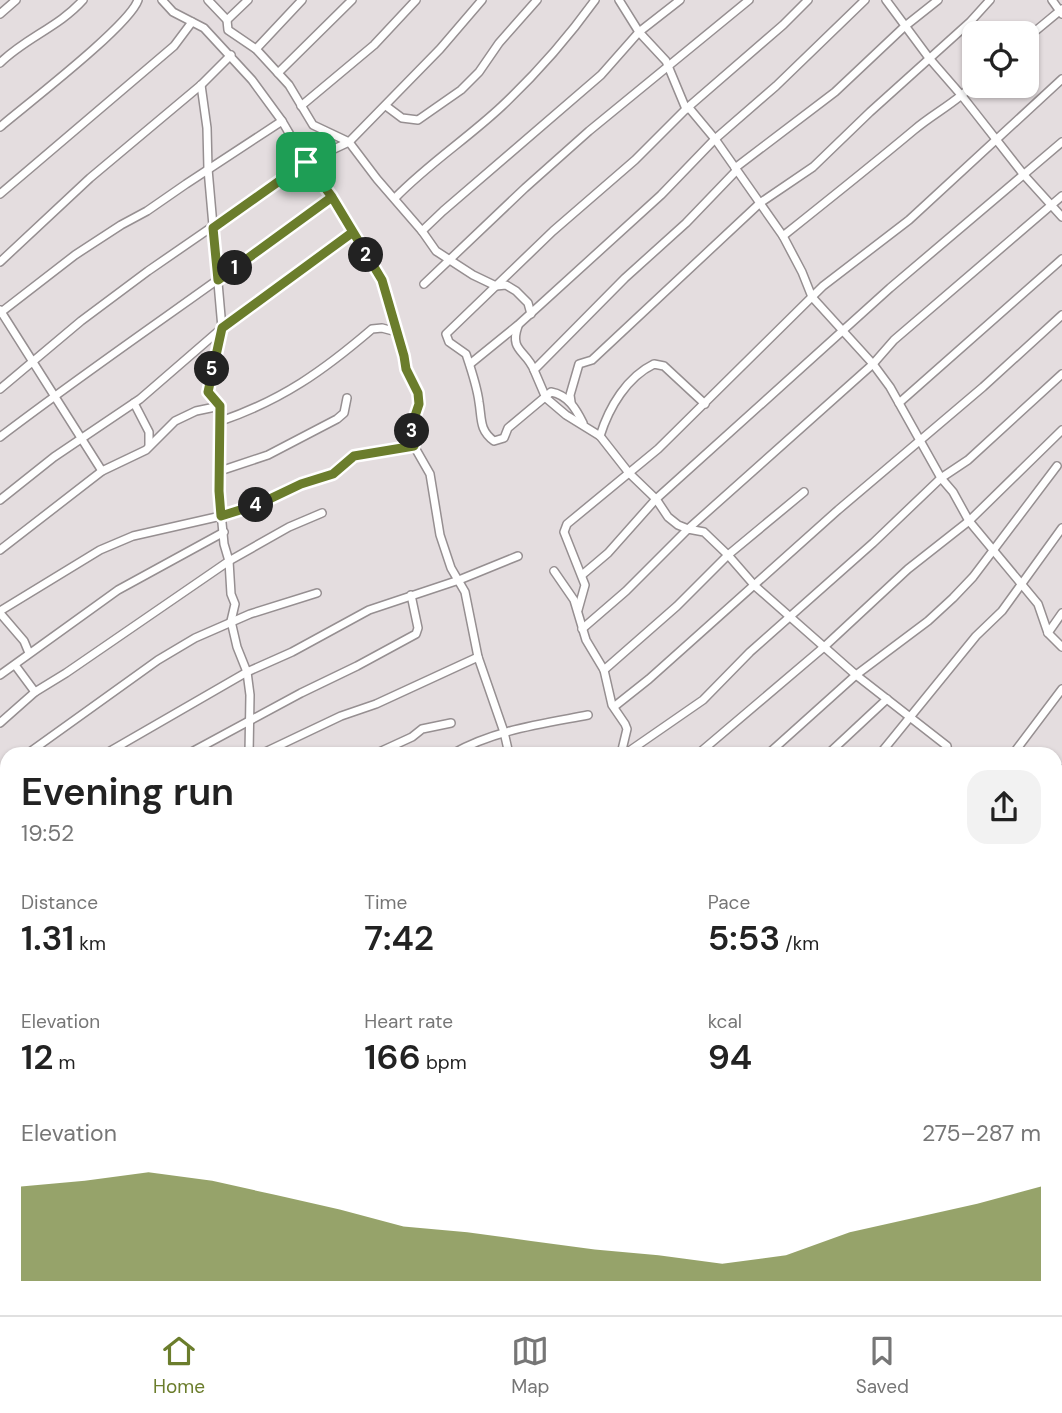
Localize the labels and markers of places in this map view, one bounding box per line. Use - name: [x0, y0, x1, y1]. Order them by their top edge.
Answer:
- pin: [276, 132, 336, 192]
- pin: 2: [348, 238, 384, 272]
- pin: 1: [218, 250, 252, 286]
- pin: 5: [194, 352, 230, 386]
- pin: 3: [394, 414, 430, 448]
- pin: 4: [238, 488, 274, 522]

